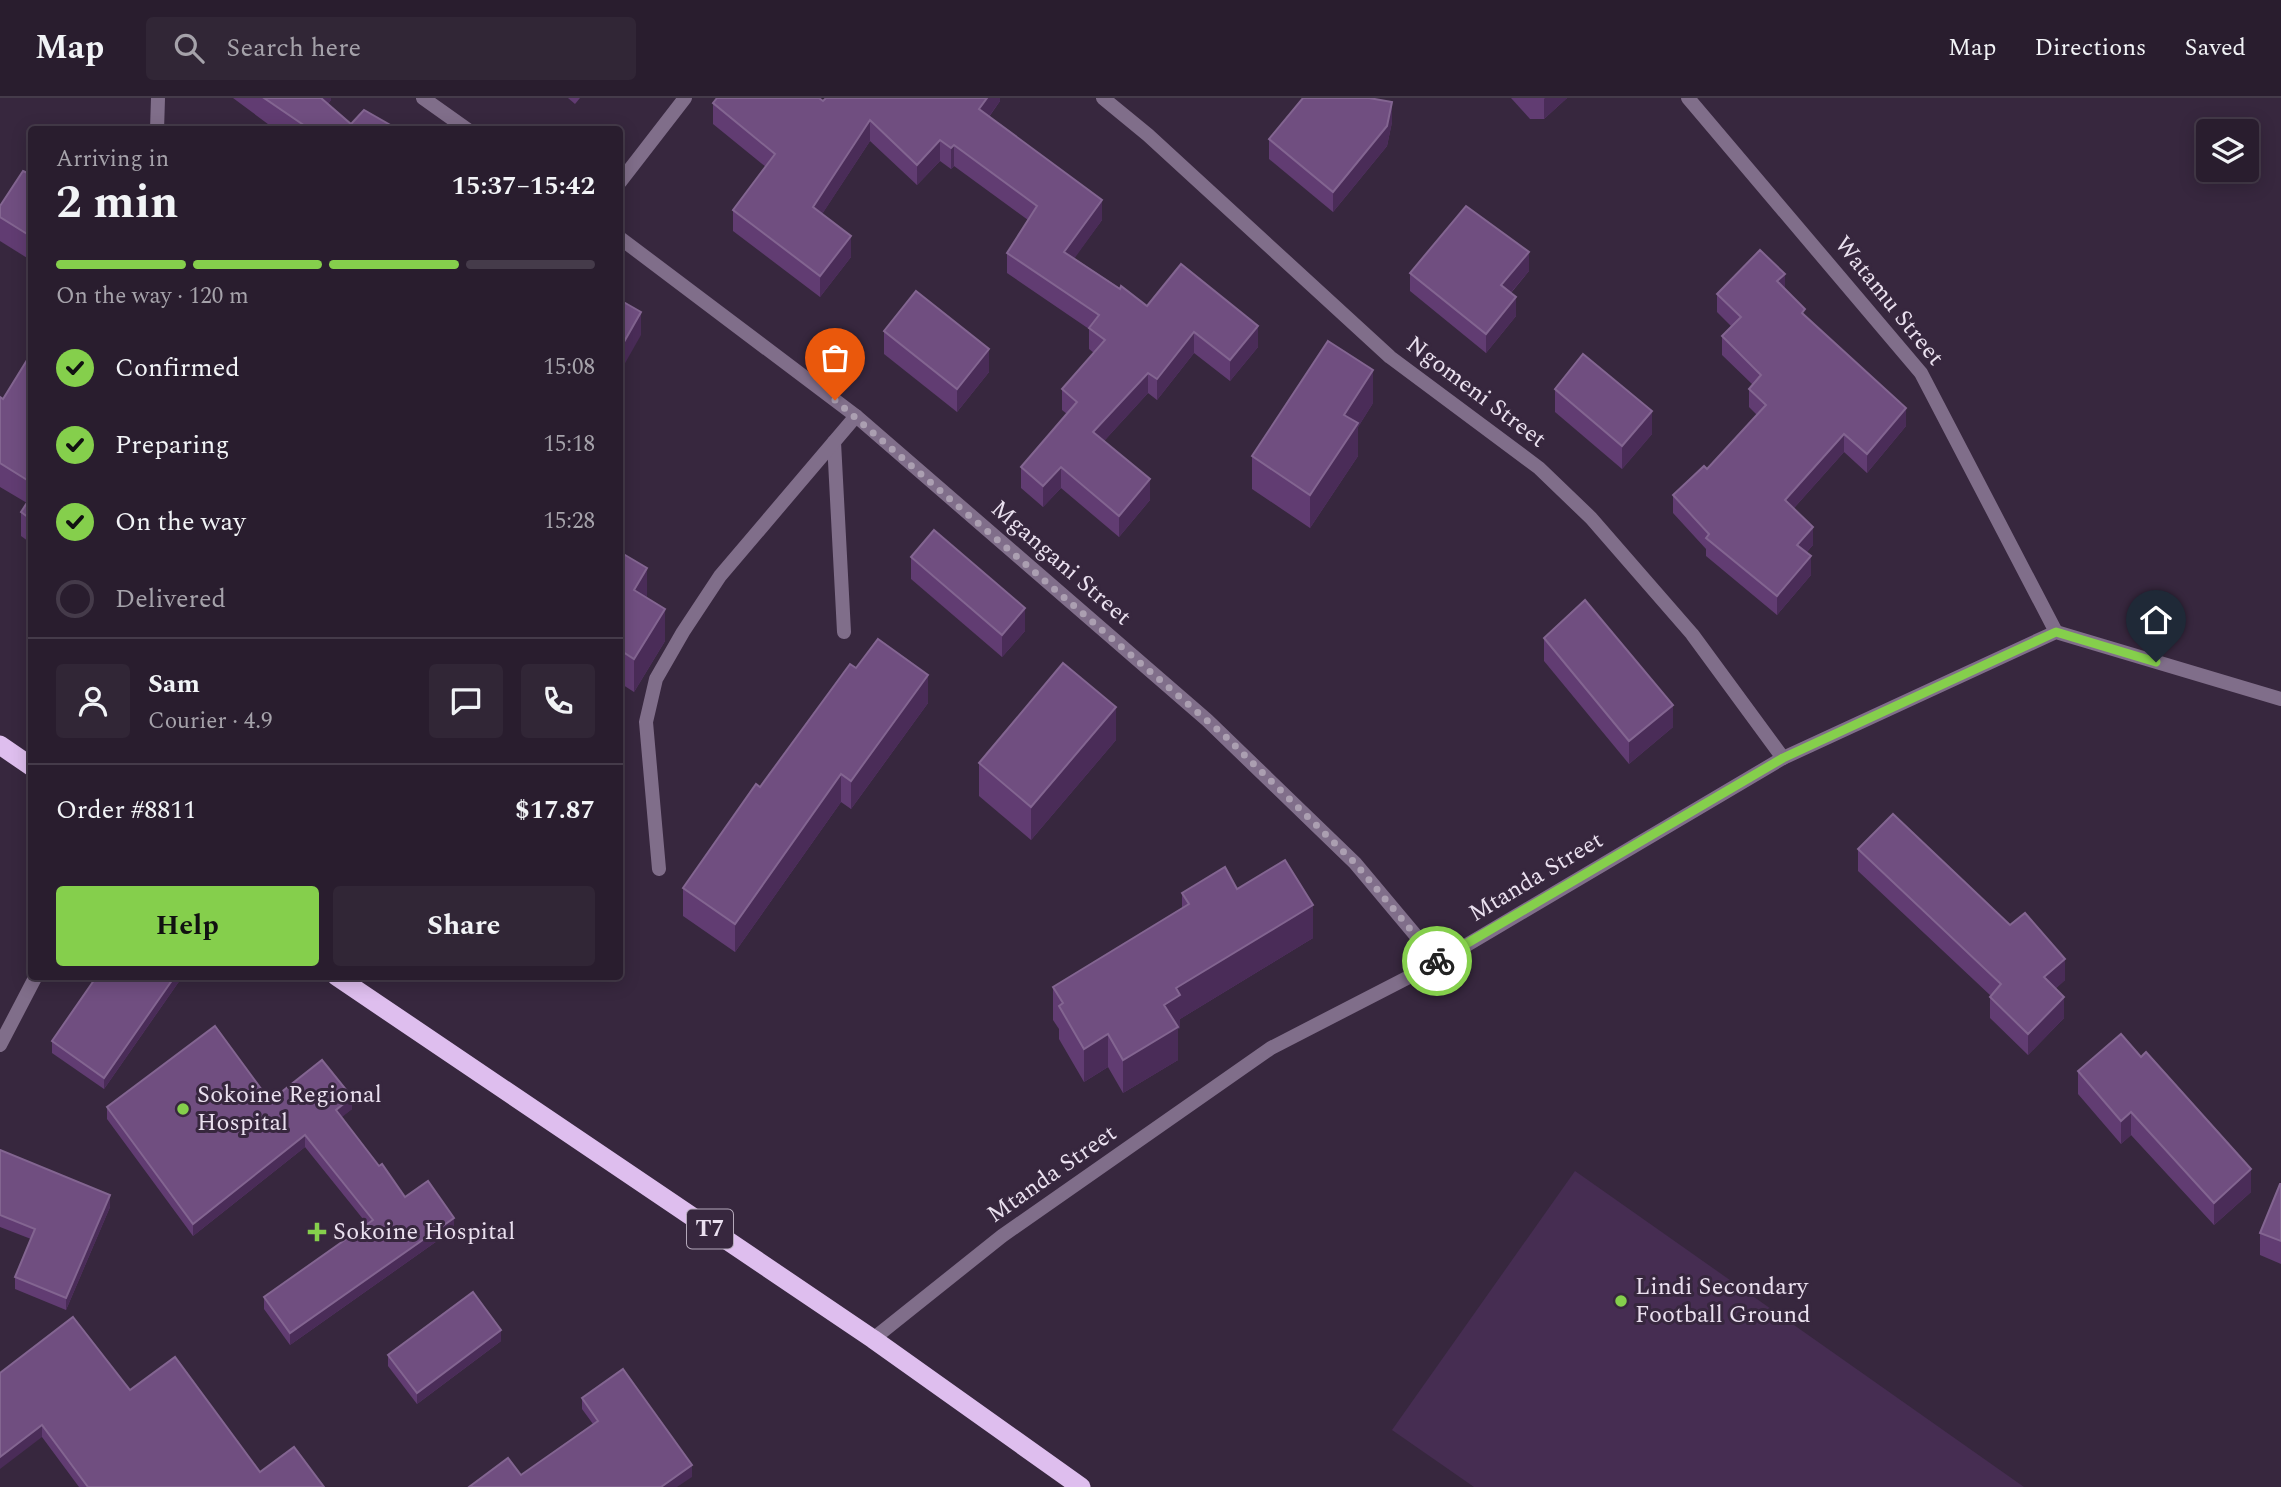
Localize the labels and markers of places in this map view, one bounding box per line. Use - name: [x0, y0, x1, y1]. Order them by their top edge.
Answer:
- pin: [805, 328, 865, 400]
- pin: [2126, 590, 2186, 662]
- place label: Sokoine Regional Hospital: [197, 1077, 382, 1141]
- marker: Sokoine Regional Hospital: [175, 1101, 191, 1117]
- place label: Sokoine Hospital: [333, 1214, 515, 1250]
- marker: Sokoine Hospital: [307, 1222, 327, 1242]
- place label: Lindi Secondary Football Ground: [1635, 1269, 1811, 1333]
- marker: Lindi Secondary Football Ground: [1613, 1293, 1629, 1309]

